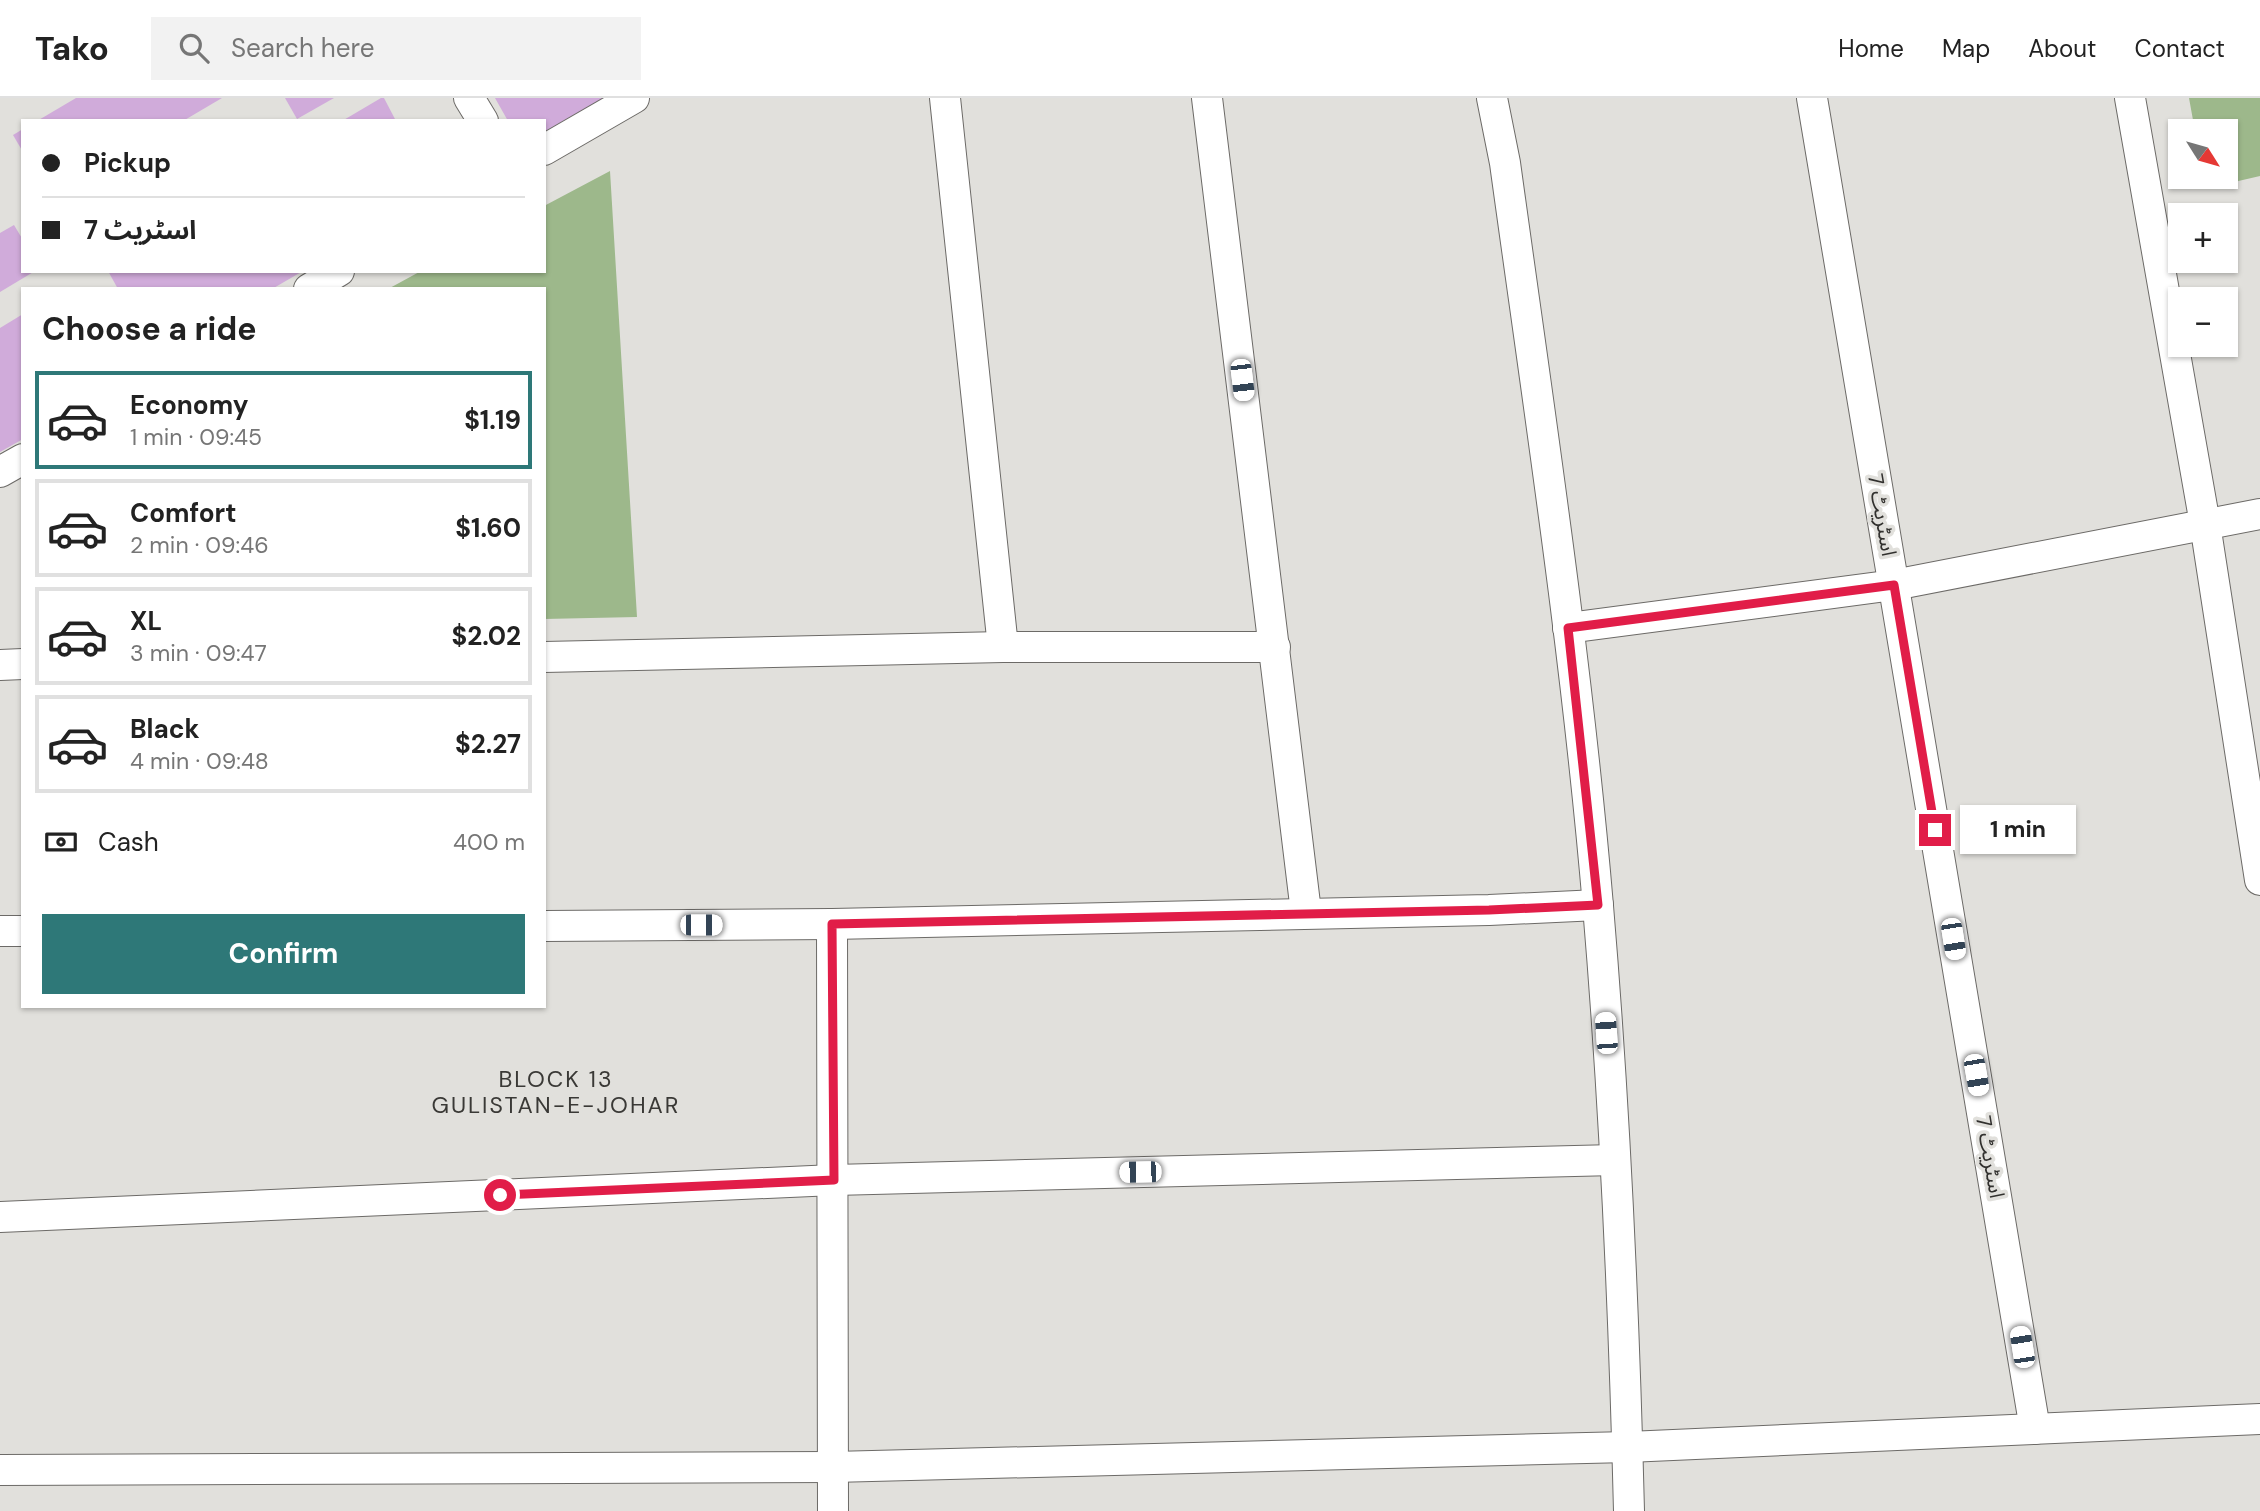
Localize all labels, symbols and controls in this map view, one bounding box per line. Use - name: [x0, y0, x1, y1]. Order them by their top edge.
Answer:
- search box: [151, 17, 641, 80]
- text: Tako: [35, 27, 109, 70]
- icon: search: [175, 29, 213, 67]
- text: Search here: [231, 31, 374, 65]
- text: Home: [1838, 33, 1904, 64]
- text: Map: [1942, 33, 1990, 64]
- text: About: [2028, 33, 2097, 64]
- text: Contact: [2135, 33, 2225, 64]
- north arrow: [2168, 119, 2238, 189]
- map controls: [2168, 119, 2238, 357]
- text: Pickup: [84, 146, 171, 180]
- button: +: [2168, 203, 2238, 273]
- text: اسٹریٹ 7: [84, 213, 196, 247]
- button: −: [2168, 287, 2238, 357]
- text: Choose a ride: [42, 308, 257, 350]
- car: [1230, 358, 1255, 402]
- text: Economy: [130, 388, 248, 422]
- icon: car: [46, 389, 109, 452]
- text: $1.19: [464, 403, 521, 437]
- text: 1 min · 09:45: [130, 422, 262, 452]
- street label: اسٹریٹ 7: [1861, 472, 1903, 558]
- text: Comfort: [130, 496, 236, 530]
- icon: car: [46, 497, 109, 560]
- text: $1.60: [455, 511, 521, 545]
- text: 2 min · 09:46: [130, 530, 269, 560]
- text: XL: [130, 604, 162, 638]
- icon: car: [46, 605, 109, 668]
- text: $2.02: [452, 619, 521, 653]
- text: 3 min · 09:47: [130, 638, 267, 668]
- text: Black: [130, 712, 200, 746]
- icon: car: [46, 713, 109, 776]
- text: $2.27: [455, 727, 521, 761]
- text: 4 min · 09:48: [130, 746, 269, 776]
- callout: 1 min: [1960, 806, 2075, 854]
- route end: [1919, 814, 1951, 846]
- text: 1 min: [1990, 814, 2046, 844]
- icon: cash: [42, 823, 80, 861]
- text: Cash: [98, 825, 159, 859]
- text: 400 m: [453, 827, 525, 857]
- button: Confirm: [42, 914, 525, 994]
- car: [681, 915, 723, 936]
- car: [1940, 917, 1967, 961]
- car: [1595, 1011, 1618, 1055]
- car: [1963, 1052, 1990, 1098]
- district label: BLOCK 13 GULISTAN-E-JOHAR: [431, 1064, 681, 1120]
- street label: اسٹریٹ 7: [1969, 1114, 2011, 1200]
- car: [1119, 1161, 1162, 1183]
- route start: [484, 1179, 516, 1211]
- car: [2009, 1325, 2036, 1369]

